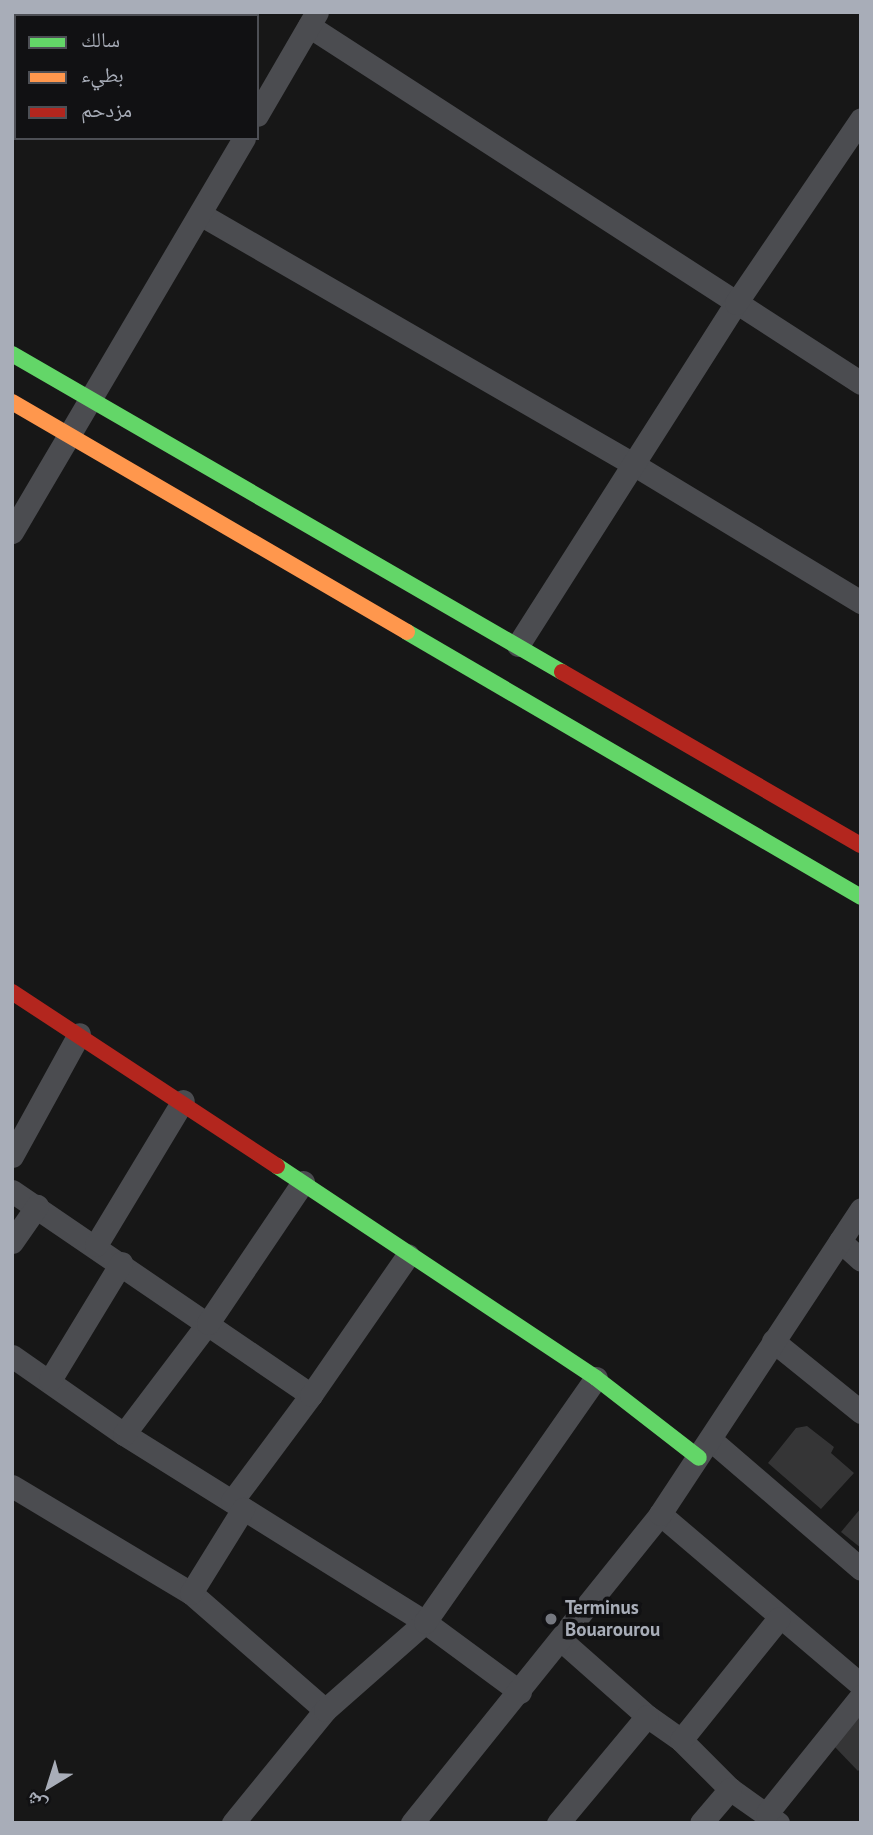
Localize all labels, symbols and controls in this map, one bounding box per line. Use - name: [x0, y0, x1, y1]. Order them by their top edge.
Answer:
- legend: [14, 14, 259, 140]
- text: سالك: [81, 26, 120, 53]
- text: بطيء: [81, 61, 124, 88]
- text: مزدحم: [81, 96, 132, 123]
- place label: Terminus Bouarourou: [565, 1597, 660, 1641]
- marker: Terminus Bouarourou: [543, 1611, 559, 1627]
- north arrow: [14, 1751, 84, 1821]
- text: ش: [21, 1787, 51, 1818]

